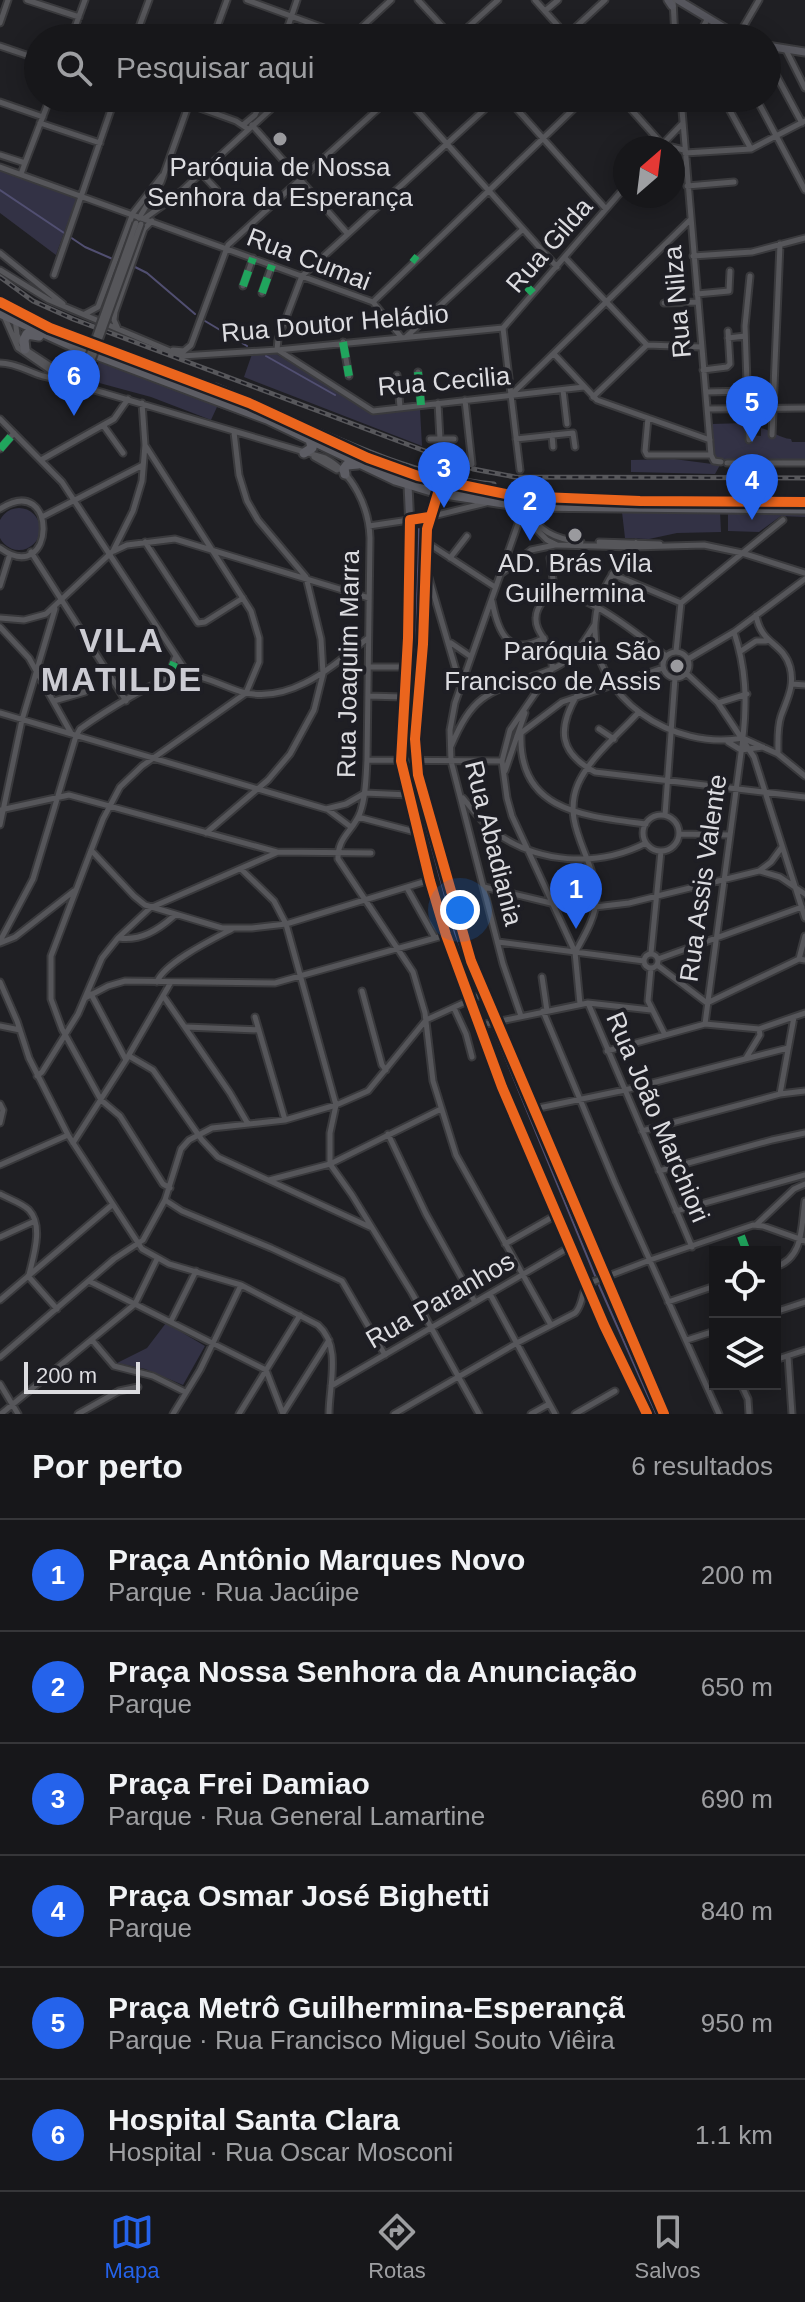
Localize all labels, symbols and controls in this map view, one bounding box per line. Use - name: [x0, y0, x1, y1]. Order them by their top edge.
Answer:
- search box: [24, 24, 781, 112]
- icon: search: [52, 46, 96, 90]
- text: Pesquisar aqui: [116, 51, 314, 84]
- marker: Paróquia de Nossa Senhora da Esperança: [271, 130, 289, 148]
- north arrow: [613, 136, 685, 208]
- place label: Paróquia de Nossa Senhora da Esperança: [147, 152, 414, 212]
- street label: Rua Gilda: [500, 191, 599, 298]
- street label: Rua Cumai: [243, 222, 375, 296]
- street label: Rua Nilza: [657, 244, 697, 359]
- street label: Rua Doutor Heládio: [220, 298, 450, 348]
- pin: 6: [48, 350, 100, 416]
- street label: Rua Cecilia: [376, 360, 512, 402]
- pin: 5: [726, 376, 778, 442]
- pin: 3: [418, 442, 470, 508]
- pin: 4: [726, 454, 778, 520]
- pin: 2: [504, 475, 556, 541]
- marker: AD. Brás Vila Guilhermina: [566, 526, 584, 544]
- place label: AD. Brás Vila Guilhermina: [498, 548, 653, 608]
- street label: Rua Joaquim Marra: [331, 549, 365, 778]
- district label: VILA MATILDE: [41, 621, 203, 698]
- place label: Paróquia São Francisco de Assis: [444, 636, 661, 696]
- marker: Paróquia São Francisco de Assis: [668, 657, 686, 675]
- street label: Rua Abadiania: [459, 757, 529, 929]
- street label: Rua Assis Valente: [674, 772, 732, 984]
- pin: 1: [550, 863, 602, 929]
- your location: [440, 890, 480, 930]
- street label: Rua João Marchiori: [600, 1007, 716, 1227]
- street label: Rua Paranhos: [361, 1245, 519, 1355]
- map controls: [709, 1246, 781, 1390]
- button: locate: [709, 1246, 781, 1318]
- button: layers: [709, 1318, 781, 1390]
- scale bar: [24, 1358, 140, 1394]
- text: 200 m: [36, 1363, 97, 1388]
- text: Por perto: [32, 1447, 183, 1485]
- text: 6 resultados: [631, 1451, 773, 1481]
- text: Praça Antônio Marques Novo: [108, 1543, 525, 1576]
- text: 1: [51, 1560, 65, 1590]
- text: 200 m: [701, 1560, 773, 1590]
- text: Parque · Rua Jacúipe: [108, 1577, 359, 1607]
- text: Praça Nossa Senhora da Anunciação: [108, 1655, 637, 1688]
- text: 2: [51, 1672, 65, 1702]
- text: 650 m: [701, 1672, 773, 1702]
- text: Parque: [108, 1689, 192, 1719]
- text: Praça Frei Damiao: [108, 1767, 370, 1800]
- text: 3: [51, 1784, 65, 1814]
- text: 690 m: [701, 1784, 773, 1814]
- text: Parque · Rua General Lamartine: [108, 1801, 485, 1831]
- text: Praça Osmar José Bighetti: [108, 1879, 490, 1912]
- text: 4: [51, 1896, 65, 1926]
- text: 840 m: [701, 1896, 773, 1926]
- text: Parque: [108, 1913, 192, 1943]
- text: Praça Metrô Guilhermina-Esperançã: [108, 1991, 625, 2024]
- text: 5: [51, 2008, 65, 2038]
- text: 950 m: [701, 2008, 773, 2038]
- text: Parque · Rua Francisco Miguel Souto Viêira: [108, 2025, 615, 2055]
- text: Hospital Santa Clara: [108, 2103, 400, 2136]
- text: 6: [51, 2120, 65, 2150]
- text: 1.1 km: [695, 2120, 773, 2150]
- text: Hospital · Rua Oscar Mosconi: [108, 2137, 453, 2167]
- tab: Mapa: [104, 2210, 159, 2284]
- tab: Rotas: [368, 2210, 426, 2284]
- tab: Salvos: [635, 2210, 701, 2284]

